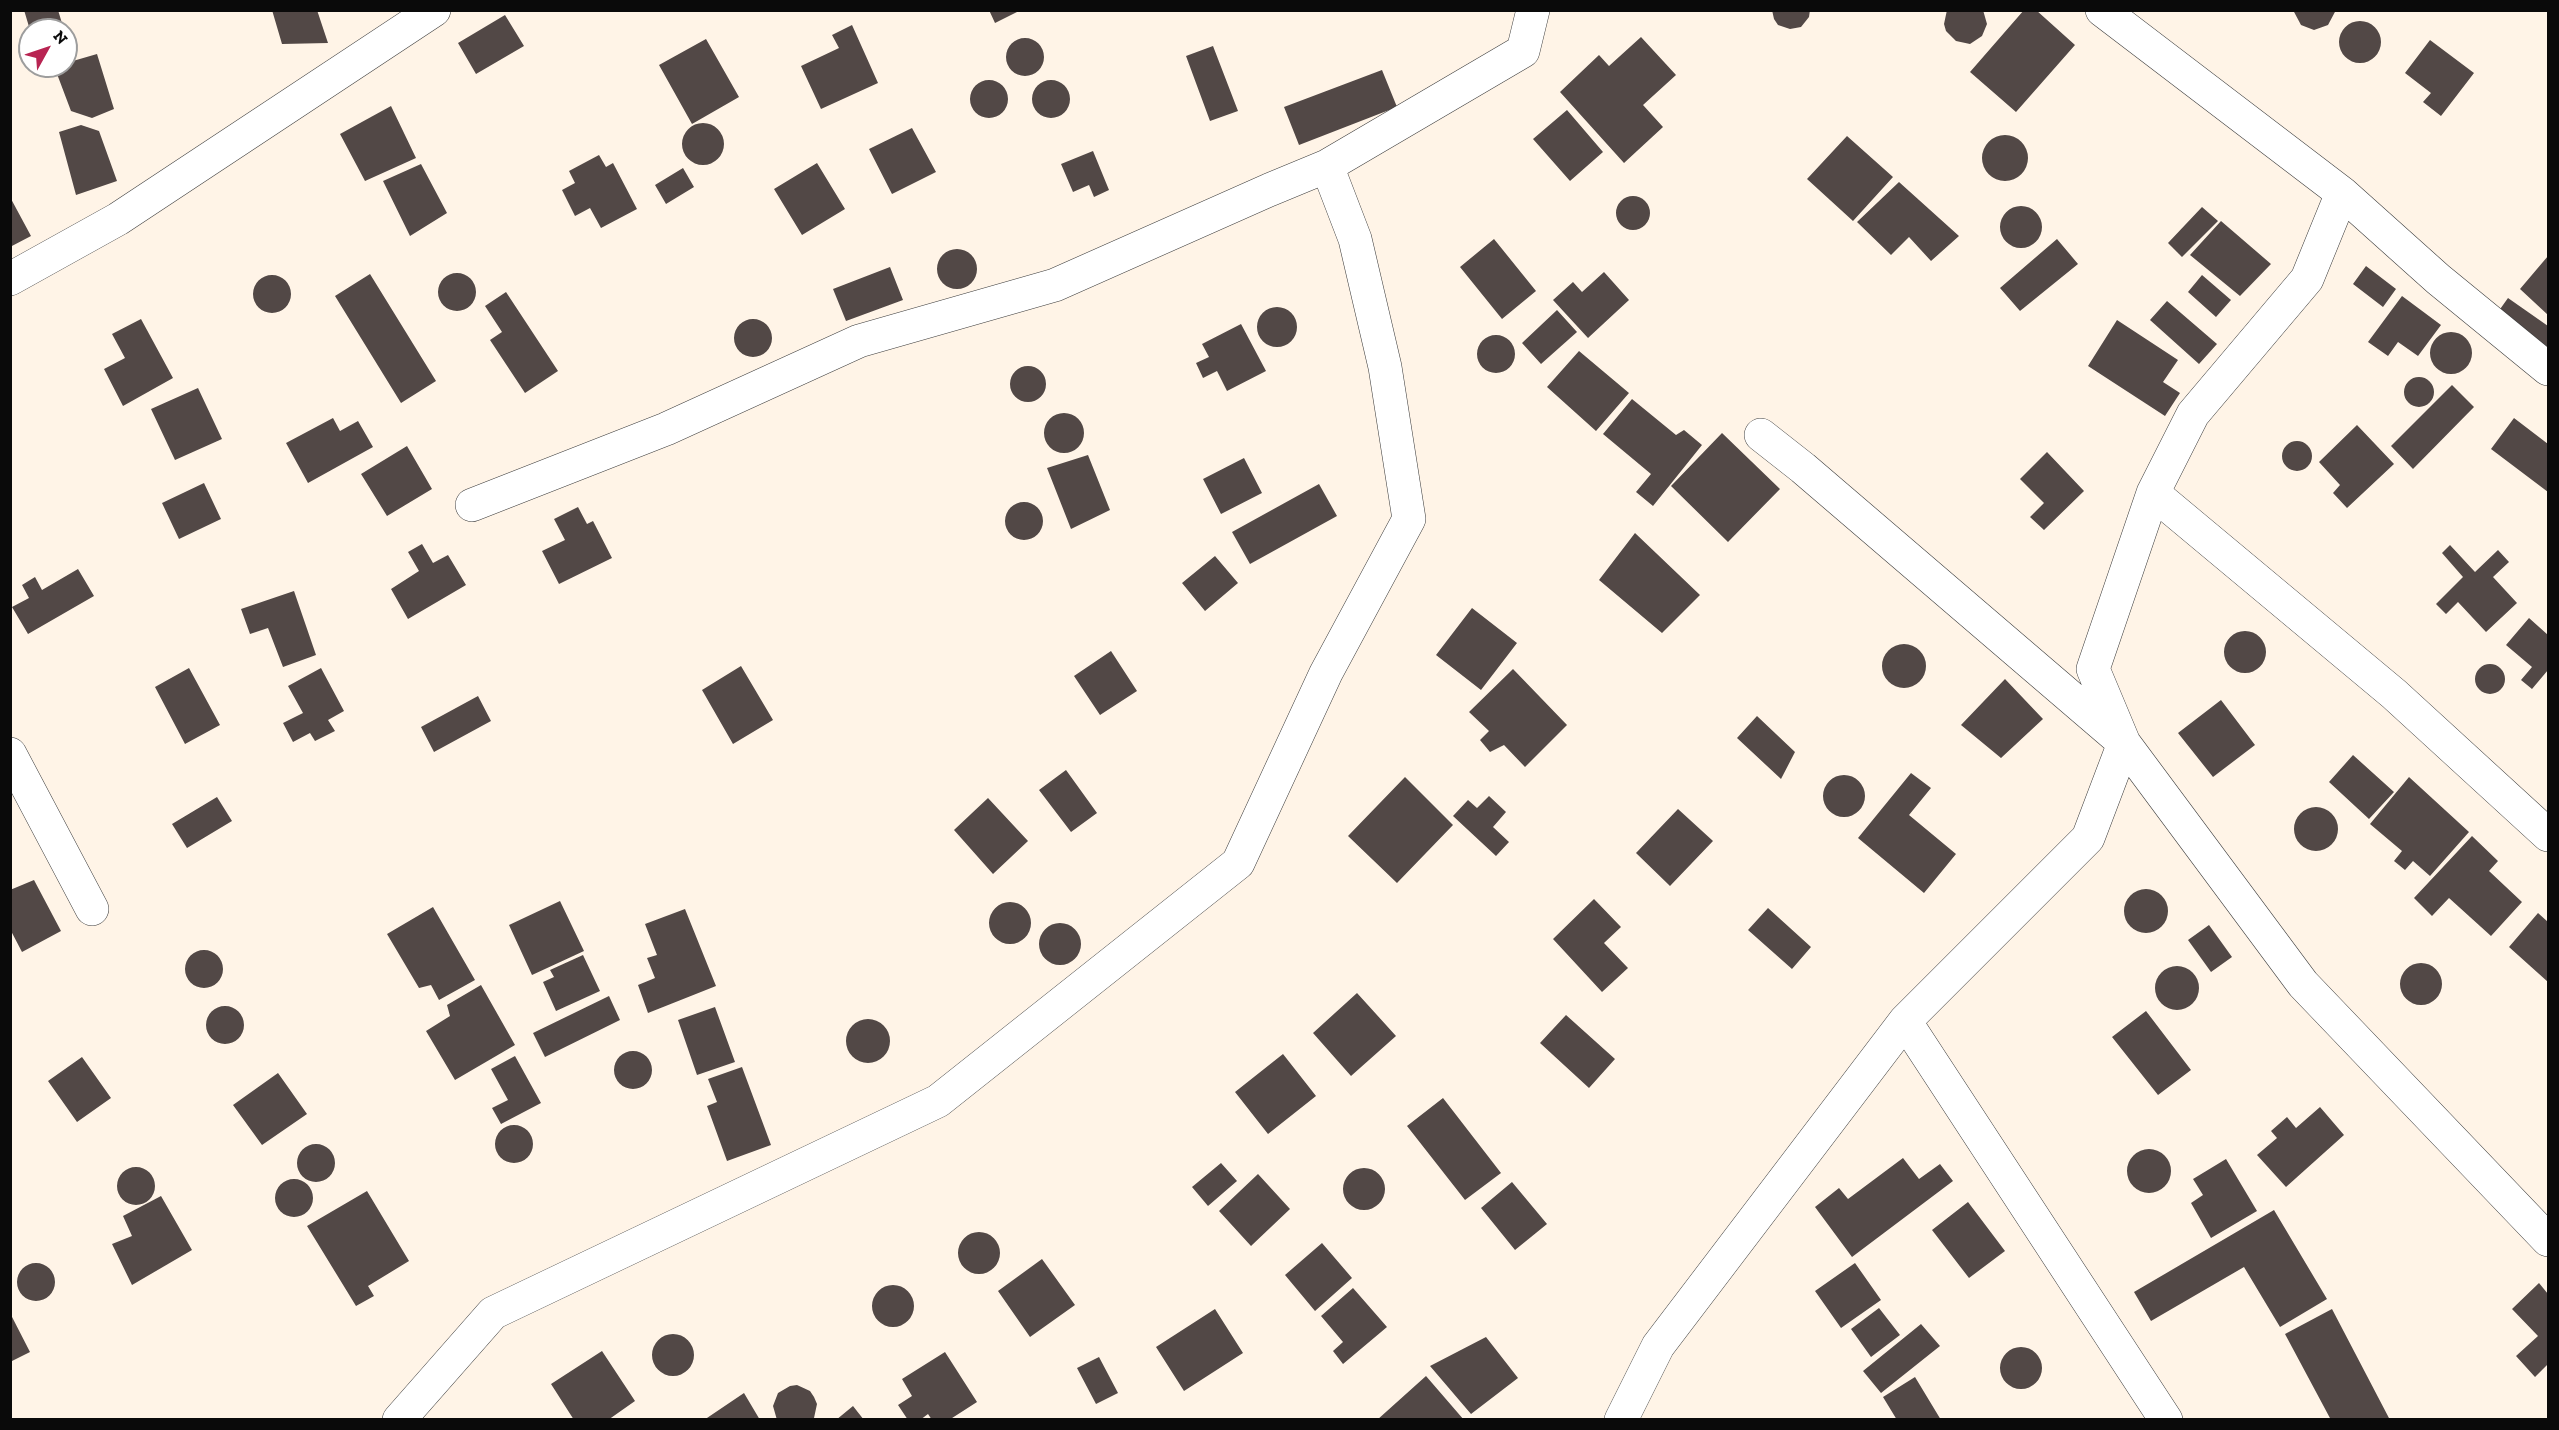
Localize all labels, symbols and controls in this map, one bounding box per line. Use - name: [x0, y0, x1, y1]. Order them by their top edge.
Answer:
- north arrow: [18, 18, 78, 78]
- text: N: [49, 27, 72, 48]

